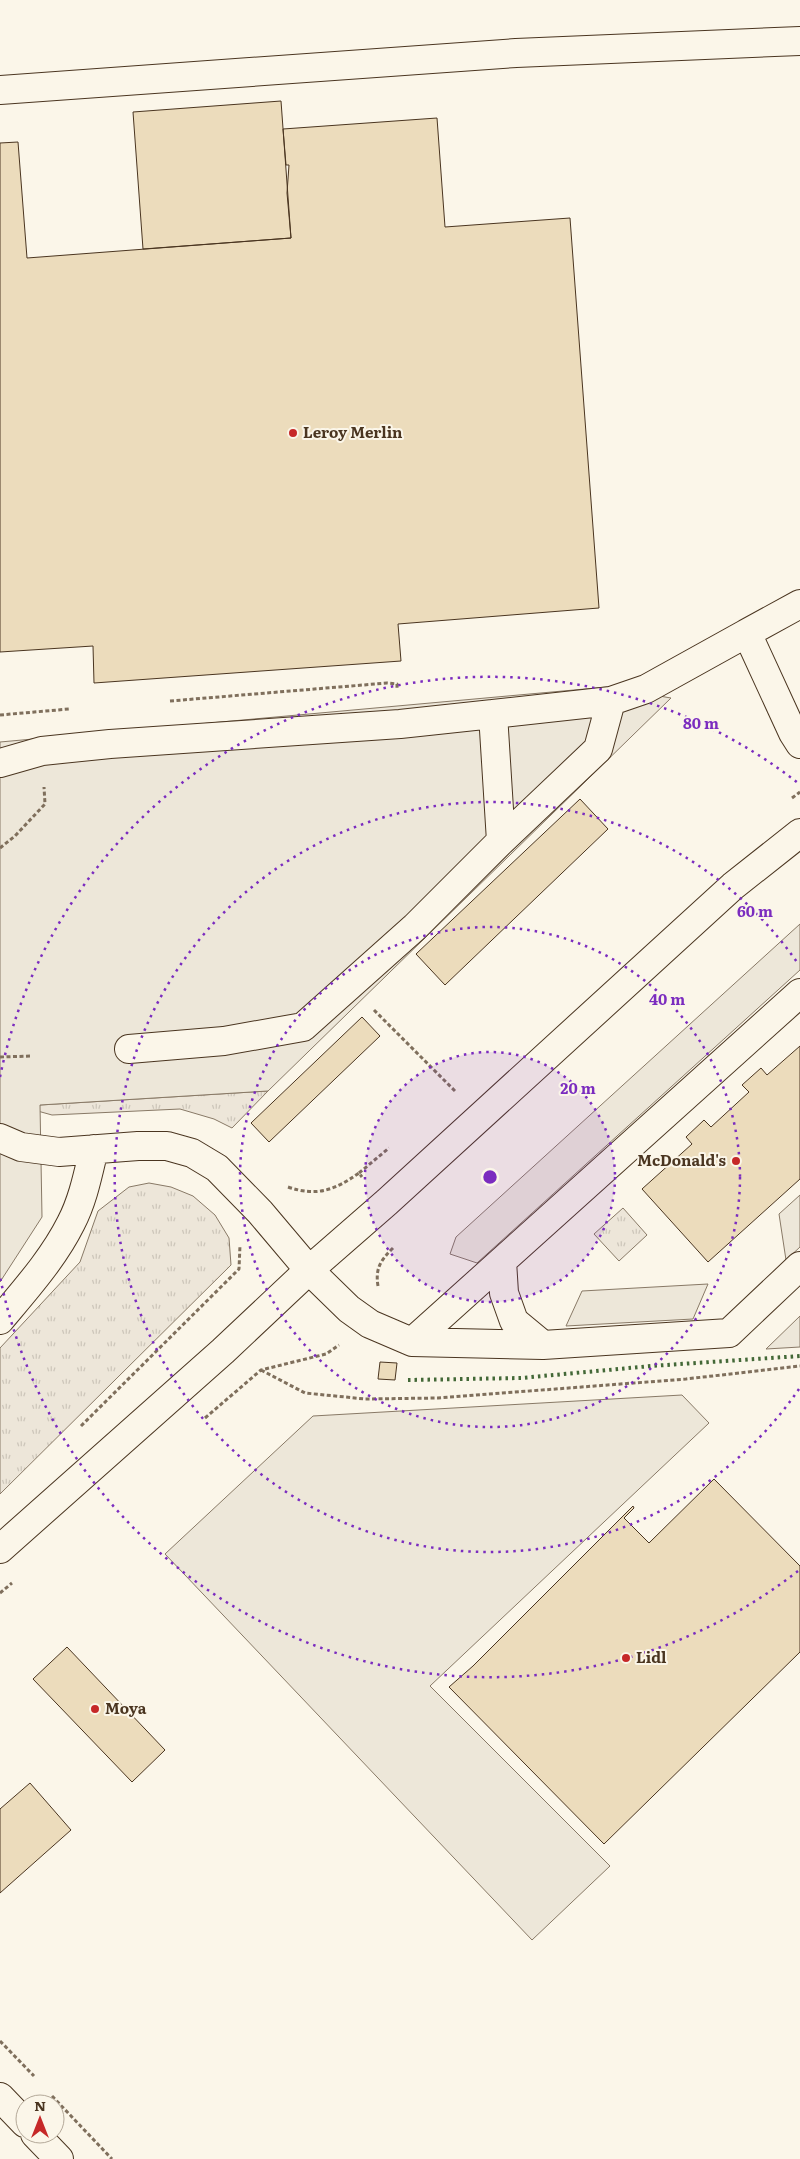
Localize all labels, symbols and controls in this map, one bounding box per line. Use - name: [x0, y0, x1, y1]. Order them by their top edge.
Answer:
- place label: Leroy Merlin: [303, 420, 403, 443]
- marker: Leroy Merlin: [287, 427, 299, 439]
- text: 80 m: [683, 711, 719, 734]
- text: 60 m: [737, 899, 773, 922]
- text: 40 m: [649, 987, 685, 1010]
- text: 20 m: [560, 1076, 596, 1099]
- place label: McDonald's: [637, 1148, 727, 1171]
- marker: McDonald's: [730, 1155, 742, 1167]
- centre of rings: [481, 1168, 499, 1186]
- place label: Lidl: [636, 1645, 667, 1668]
- marker: Lidl: [620, 1652, 632, 1664]
- place label: Moya: [105, 1696, 147, 1719]
- marker: Moya: [89, 1703, 101, 1715]
- north arrow: [15, 2094, 65, 2144]
- text: N: [34, 2095, 46, 2115]

